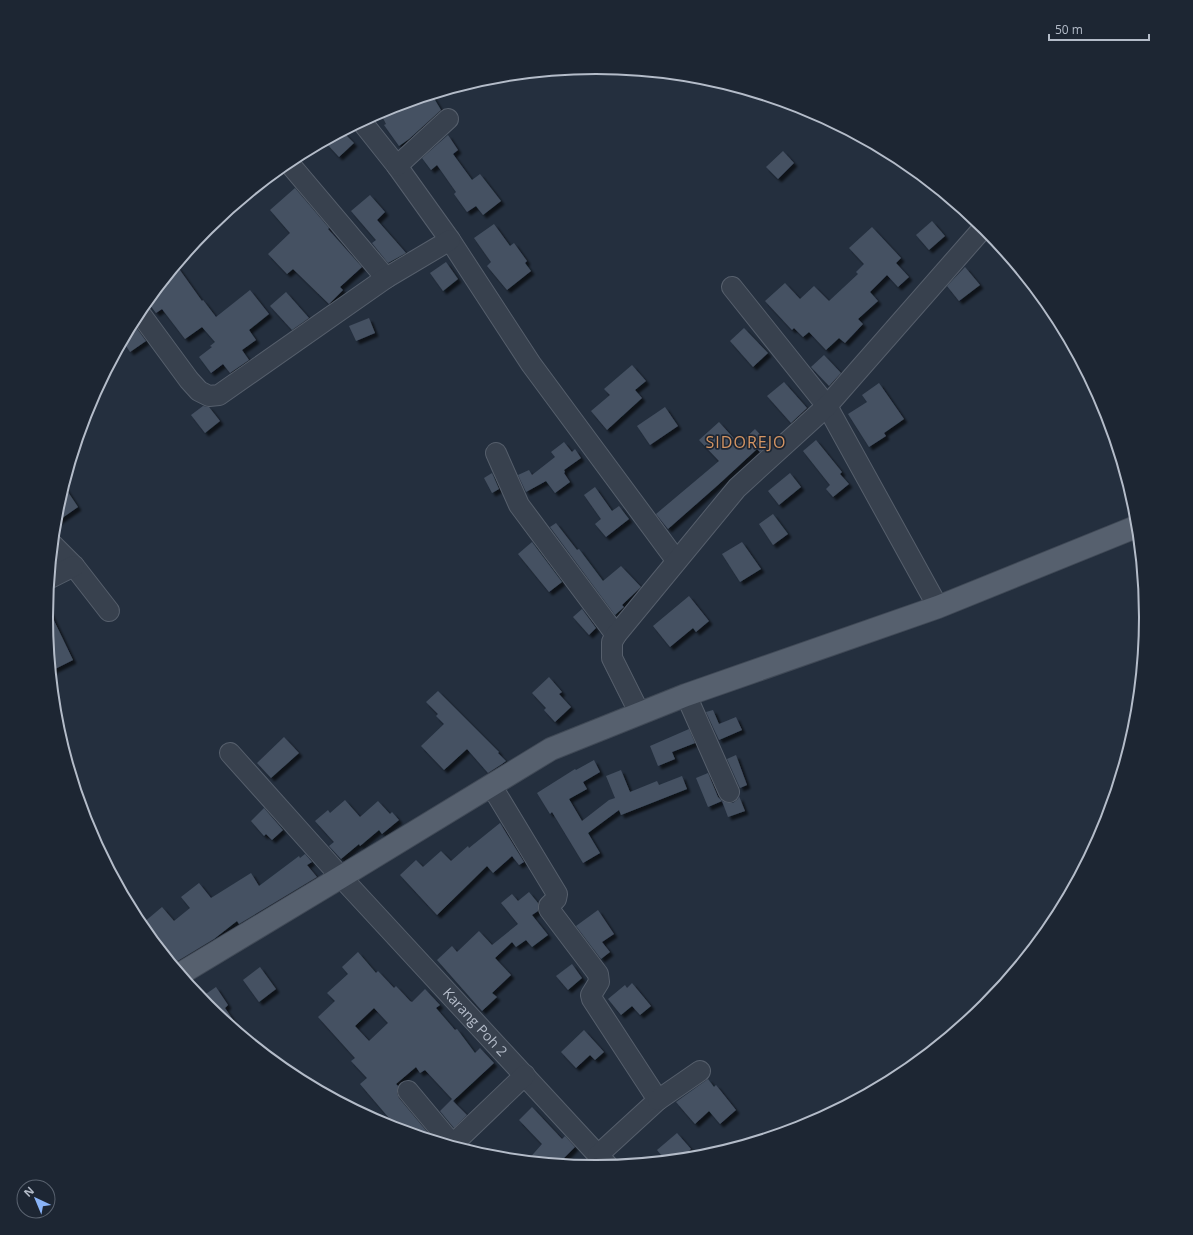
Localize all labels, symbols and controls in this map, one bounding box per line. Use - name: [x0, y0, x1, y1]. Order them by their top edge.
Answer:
- scale bar: [1049, 16, 1149, 42]
- text: 50 m: [1055, 21, 1083, 38]
- district label: SIDOREJO: [706, 431, 786, 453]
- street label: Karang Poh 2: [439, 983, 512, 1060]
- north arrow: [16, 1179, 56, 1219]
- text: N: [20, 1183, 37, 1200]

